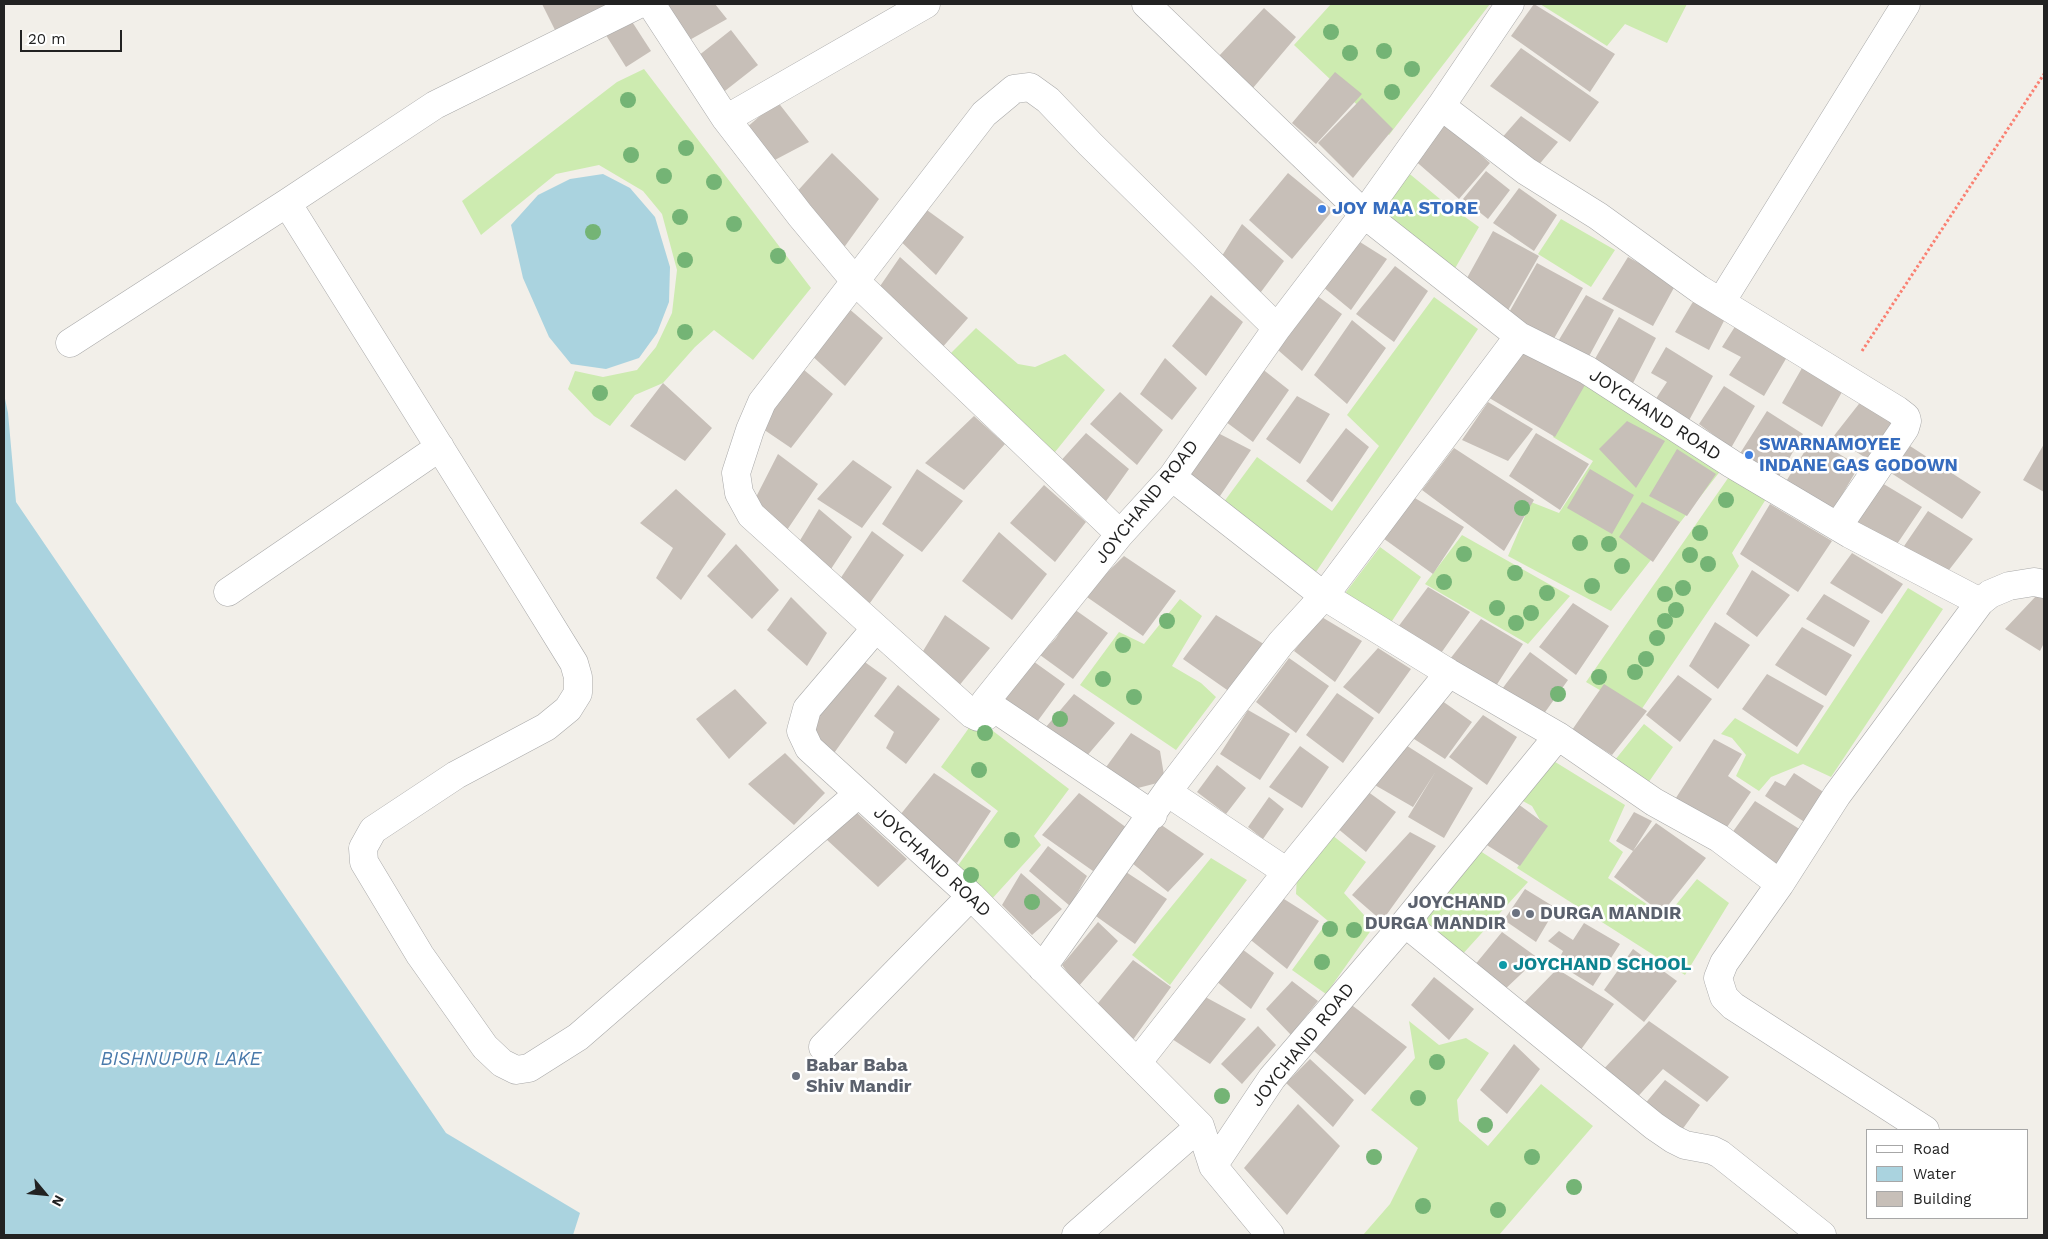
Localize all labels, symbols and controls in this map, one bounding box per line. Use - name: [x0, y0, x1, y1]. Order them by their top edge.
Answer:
- scale bar: [22, 20, 125, 52]
- text: 20 m: [28, 30, 66, 48]
- place label: JOY MAA STORE: [1332, 198, 1478, 220]
- marker: JOY MAA STORE: [1316, 203, 1328, 215]
- street label: JOYCHAND ROAD: [1585, 364, 1725, 466]
- place label: SWARNAMOYEE INDANE GAS GODOWN: [1759, 434, 1958, 476]
- street label: JOYCHAND ROAD: [1091, 436, 1203, 568]
- marker: SWARNAMOYEE INDANE GAS GODOWN: [1743, 449, 1755, 461]
- street label: JOYCHAND ROAD: [869, 802, 995, 922]
- place label: JOYCHAND DURGA MANDIR: [1365, 892, 1506, 934]
- place label: DURGA MANDIR: [1540, 903, 1681, 925]
- marker: JOYCHAND DURGA MANDIR: [1510, 907, 1522, 919]
- marker: DURGA MANDIR: [1524, 908, 1536, 920]
- place label: JOYCHAND SCHOOL: [1513, 954, 1691, 976]
- marker: JOYCHAND SCHOOL: [1497, 959, 1509, 971]
- street label: JOYCHAND ROAD: [1247, 979, 1359, 1111]
- water label: BISHNUPUR LAKE: [101, 1048, 261, 1070]
- place label: Babar Baba Shiv Mandir: [806, 1055, 911, 1098]
- marker: Babar Baba Shiv Mandir: [790, 1070, 802, 1082]
- legend: [1866, 1129, 2028, 1219]
- text: Road: [1913, 1140, 1950, 1158]
- text: Water: [1913, 1165, 1956, 1183]
- north arrow: [20, 1169, 70, 1219]
- text: Building: [1913, 1190, 1971, 1208]
- text: N: [49, 1193, 68, 1209]

